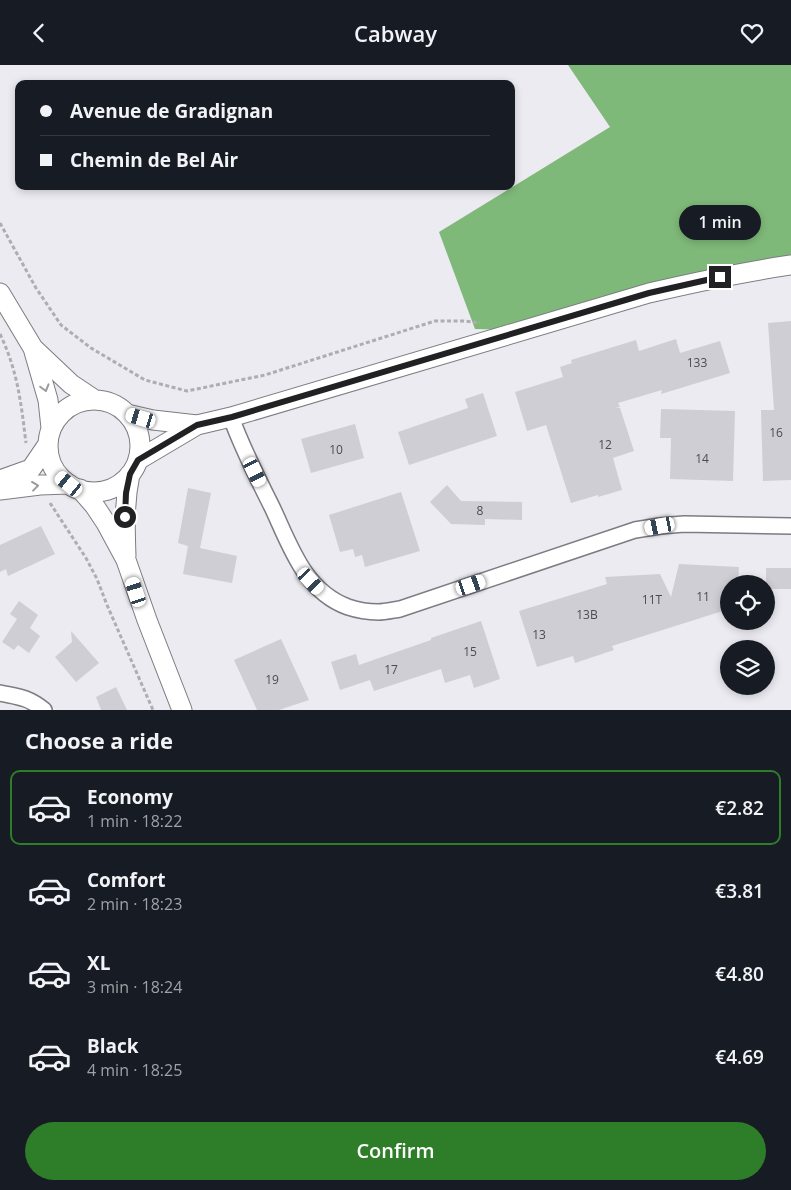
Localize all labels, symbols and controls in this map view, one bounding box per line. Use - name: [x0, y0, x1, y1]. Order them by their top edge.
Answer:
- text: Cabway: [354, 18, 437, 48]
- icon: back: [25, 19, 53, 47]
- icon: heart: [738, 19, 766, 47]
- text: Avenue de Gradignan: [70, 98, 273, 124]
- text: Chemin de Bel Air: [70, 147, 238, 173]
- callout: 1 min: [679, 205, 761, 239]
- text: 1 min: [698, 211, 742, 233]
- route end: [709, 266, 731, 288]
- house number: 133: [687, 354, 707, 371]
- one-way arrow: [39, 383, 49, 392]
- car: [124, 406, 157, 430]
- house number: 16: [769, 424, 783, 441]
- house number: 12: [598, 436, 612, 453]
- house number: 10: [329, 441, 343, 458]
- house number: 14: [695, 450, 709, 467]
- car: [241, 455, 268, 489]
- car: [52, 469, 85, 499]
- one-way arrow: [31, 481, 39, 492]
- house number: 8: [477, 502, 484, 519]
- route start: [114, 506, 136, 528]
- car: [643, 516, 676, 536]
- car: [295, 565, 326, 597]
- car: [454, 573, 487, 597]
- car: [124, 575, 147, 609]
- map controls: [720, 575, 775, 695]
- button: locate: [720, 575, 775, 630]
- house number: 11: [696, 588, 710, 605]
- house number: 11T: [642, 591, 663, 608]
- house number: 13B: [576, 606, 598, 623]
- house number: 13: [532, 626, 546, 643]
- button: layers: [720, 640, 775, 695]
- house number: 15: [463, 643, 477, 660]
- house number: 17: [384, 661, 398, 678]
- house number: 19: [265, 671, 279, 688]
- text: Choose a ride: [25, 725, 173, 755]
- text: Economy: [87, 784, 173, 810]
- icon: car: [27, 785, 72, 830]
- text: €2.82: [715, 795, 764, 821]
- text: 1 min · 18:22: [87, 810, 182, 832]
- text: Comfort: [87, 867, 166, 893]
- icon: car: [27, 868, 72, 913]
- text: €3.81: [715, 878, 764, 904]
- text: 2 min · 18:23: [87, 893, 182, 915]
- text: XL: [87, 950, 110, 976]
- icon: car: [27, 951, 72, 996]
- text: €4.80: [715, 961, 764, 987]
- text: 3 min · 18:24: [87, 976, 182, 998]
- text: Black: [87, 1033, 139, 1059]
- icon: car: [27, 1034, 72, 1079]
- text: €4.69: [715, 1044, 764, 1070]
- text: 4 min · 18:25: [87, 1059, 182, 1081]
- button: Confirm: [25, 1122, 766, 1180]

